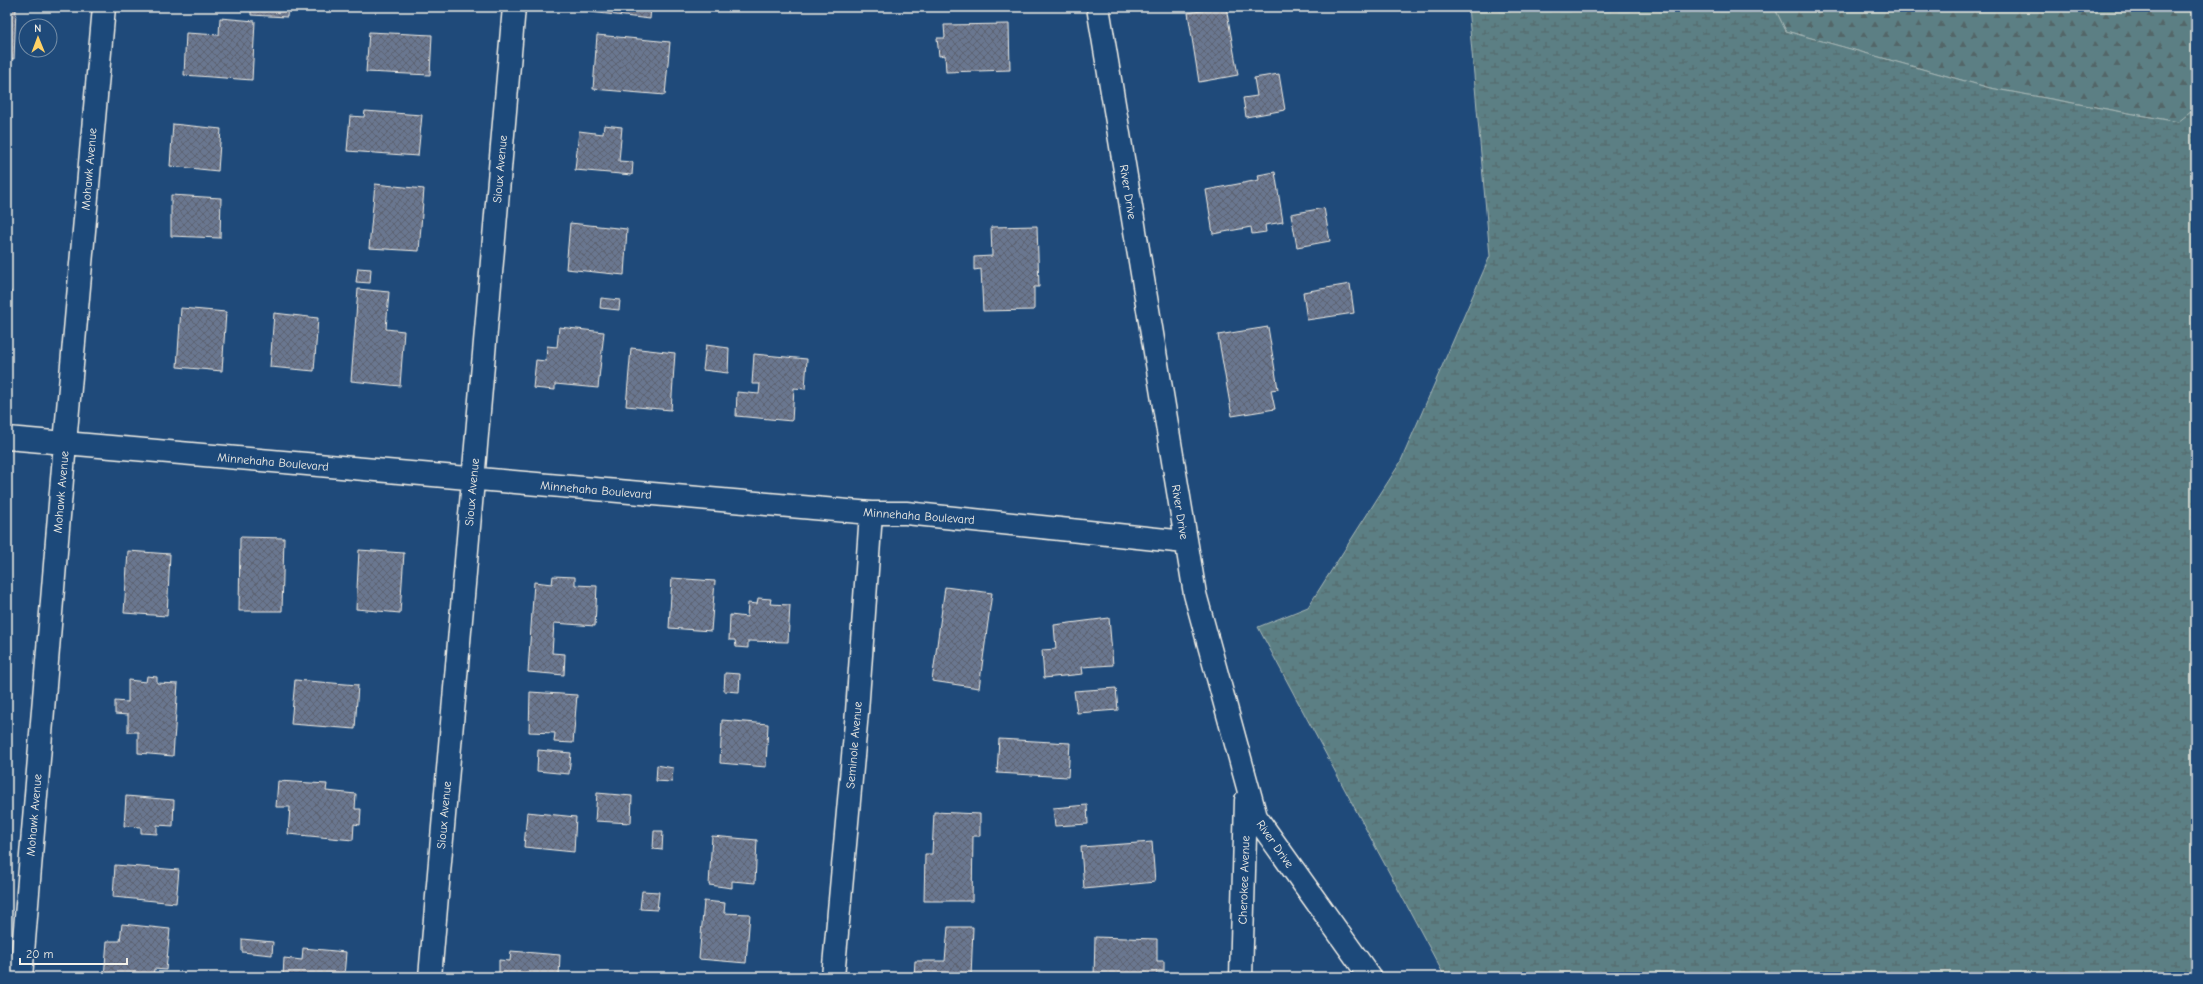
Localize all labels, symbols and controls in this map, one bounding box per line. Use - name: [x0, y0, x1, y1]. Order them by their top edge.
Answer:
- north arrow: [18, 18, 58, 58]
- text: N: [34, 22, 42, 35]
- street label: Mohawk Avenue: [78, 127, 100, 211]
- street label: Sioux Avenue: [490, 134, 510, 204]
- street label: River Drive: [1117, 164, 1139, 220]
- street label: Mohawk Avenue: [50, 450, 72, 534]
- street label: Minnehaha Boulevard: [217, 450, 329, 474]
- street label: Sioux Avenue: [462, 457, 482, 527]
- street label: Minnehaha Boulevard: [540, 478, 652, 502]
- street label: River Drive: [1169, 484, 1191, 540]
- street label: Minnehaha Boulevard: [863, 505, 975, 527]
- street label: Seminole Avenue: [843, 701, 865, 789]
- street label: Mohawk Avenue: [23, 773, 45, 857]
- street label: Sioux Avenue: [434, 780, 454, 850]
- street label: River Drive: [1253, 817, 1297, 871]
- street label: Cherokee Avenue: [1235, 835, 1253, 925]
- scale bar: [20, 940, 127, 966]
- text: 20 m: [26, 947, 54, 961]

